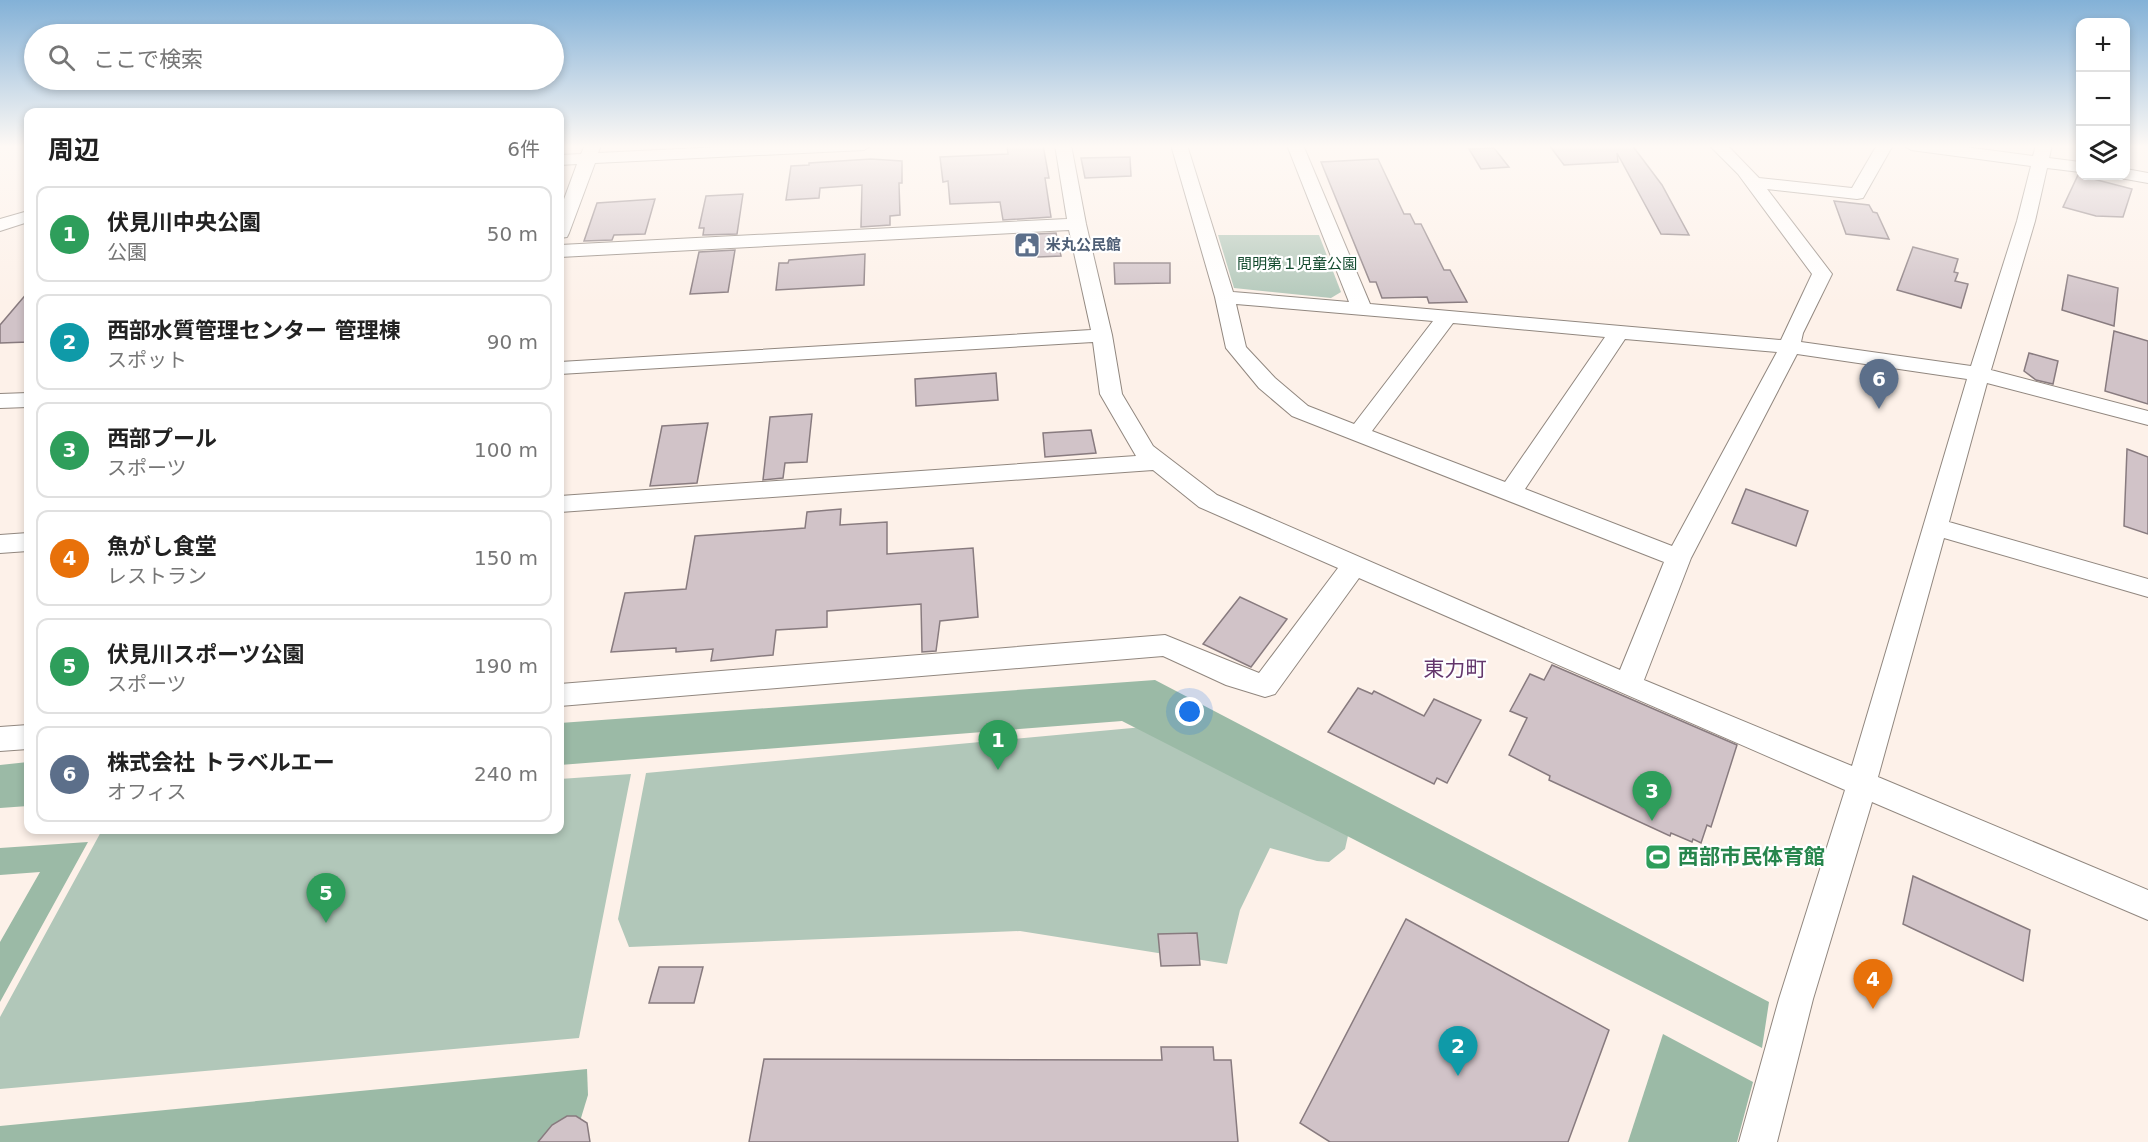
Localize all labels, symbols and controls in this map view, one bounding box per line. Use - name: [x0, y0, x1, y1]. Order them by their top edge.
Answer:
- map controls: [2076, 18, 2130, 180]
- button: +: [2076, 18, 2130, 72]
- search box: [24, 24, 564, 90]
- icon: search: [45, 41, 78, 74]
- text: ここで検索: [93, 47, 203, 72]
- button: −: [2076, 72, 2130, 126]
- button: layers: [2076, 126, 2130, 180]
- text: 周辺: [48, 135, 100, 165]
- text: 6件: [507, 137, 540, 161]
- text: 伏見川中央公園: [107, 210, 261, 235]
- text: 1: [63, 222, 76, 246]
- text: 50 m: [487, 222, 538, 246]
- public building icon: 米丸公民館: [1012, 230, 1042, 260]
- place label: 米丸公民館: [1046, 236, 1121, 254]
- text: 公園: [107, 240, 147, 264]
- park label: 間明第１児童公園: [1237, 255, 1357, 273]
- text: 西部水質管理センター 管理棟: [107, 318, 401, 343]
- text: 2: [63, 330, 76, 354]
- text: 90 m: [487, 330, 538, 354]
- text: スポット: [107, 348, 187, 372]
- pin: 6: [1860, 360, 1898, 409]
- text: 西部プール: [107, 426, 217, 451]
- text: 3: [63, 438, 76, 462]
- text: 100 m: [474, 438, 538, 462]
- text: スポーツ: [107, 456, 187, 480]
- text: 魚がし食堂: [107, 534, 217, 559]
- text: 4: [63, 546, 76, 570]
- text: 150 m: [474, 546, 538, 570]
- text: レストラン: [107, 564, 207, 588]
- text: 伏見川スポーツ公園: [107, 642, 305, 667]
- text: 5: [63, 654, 76, 678]
- text: 190 m: [474, 654, 538, 678]
- district label: 東力町: [1424, 657, 1487, 681]
- text: スポーツ: [107, 672, 187, 696]
- your location: [1175, 697, 1204, 726]
- pin: 1: [978, 720, 1018, 770]
- text: 株式会社 トラベルエー: [107, 750, 335, 775]
- text: 6: [63, 762, 76, 786]
- text: 240 m: [474, 762, 538, 786]
- pin: 3: [1632, 772, 1672, 821]
- text: オフィス: [107, 780, 187, 804]
- sports icon: 西部市民体育館: [1643, 842, 1673, 872]
- place label: 西部市民体育館: [1678, 845, 1825, 869]
- pin: 5: [306, 874, 346, 923]
- pin: 4: [1854, 960, 1892, 1009]
- pin: 2: [1438, 1026, 1478, 1076]

